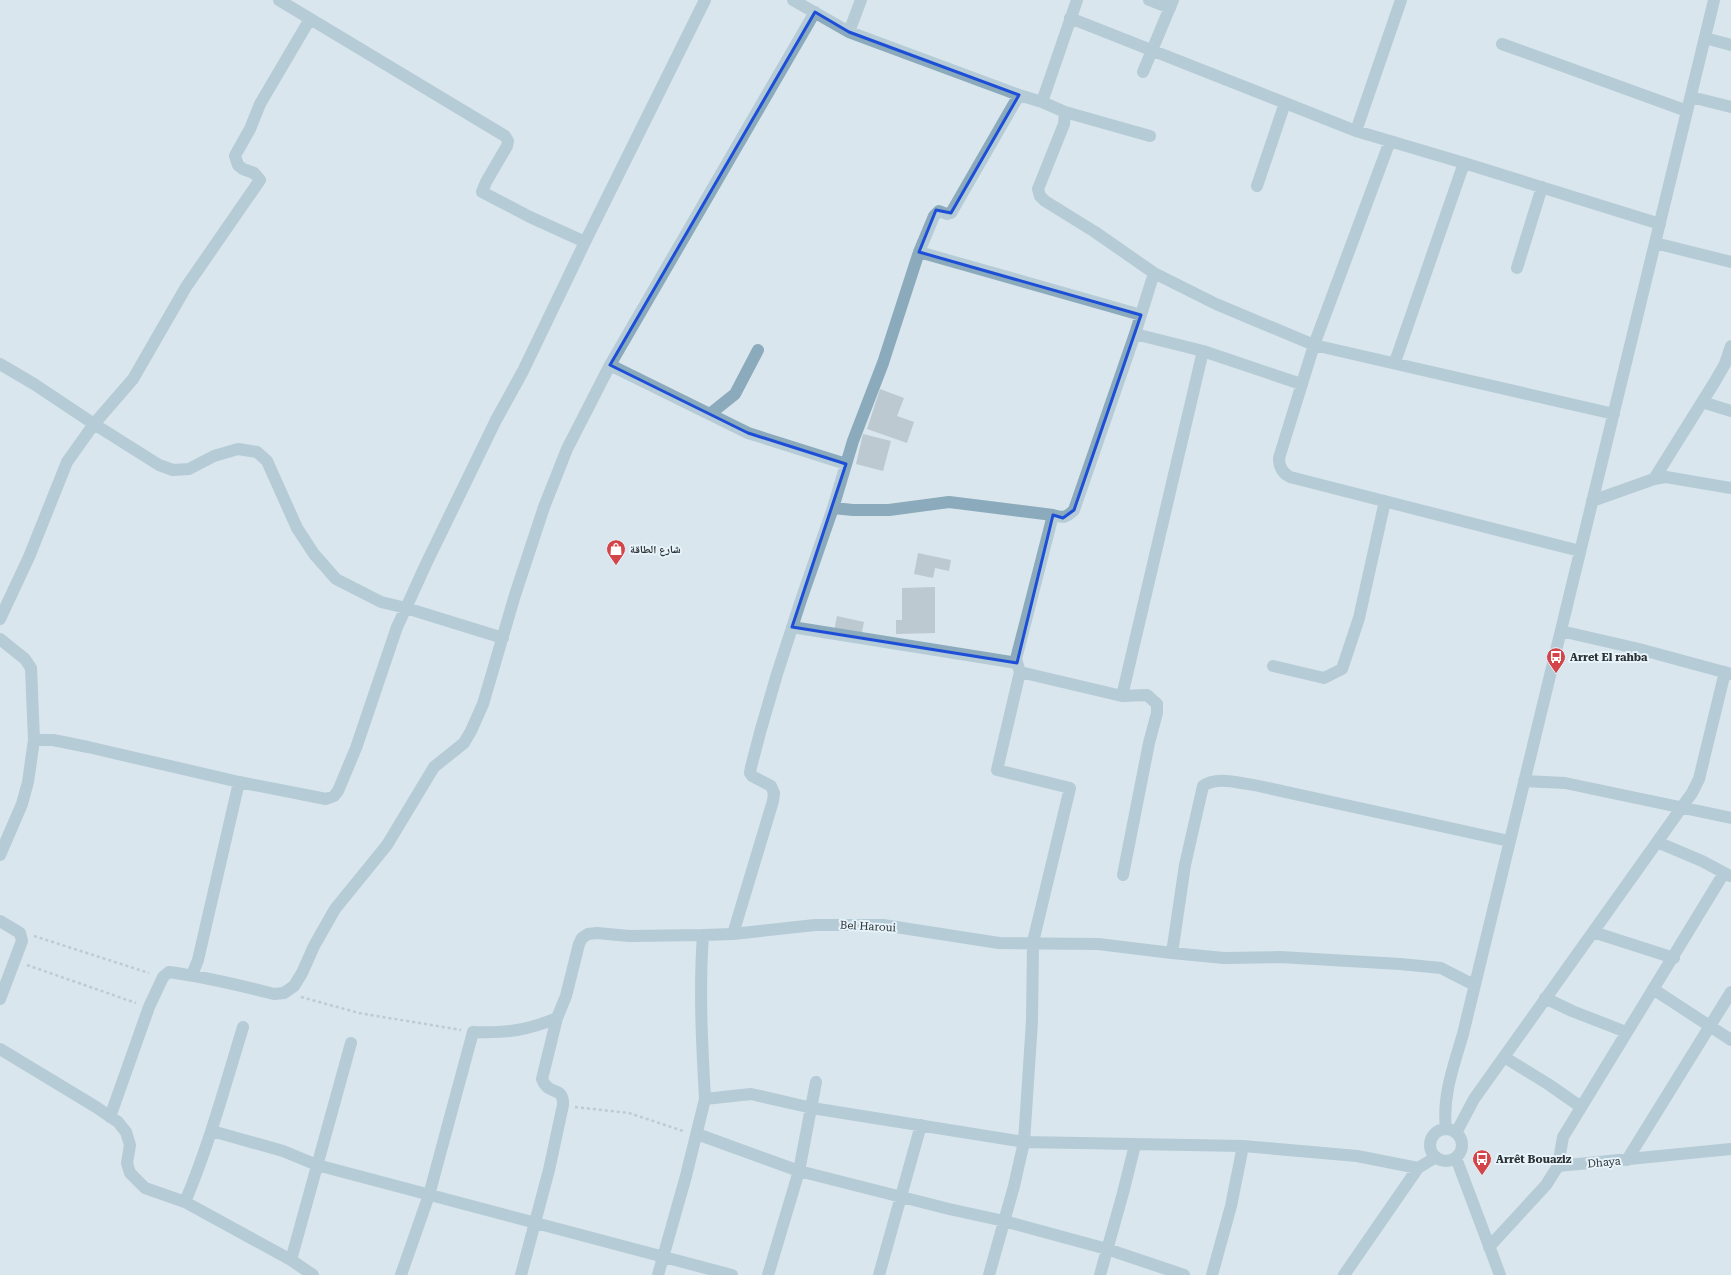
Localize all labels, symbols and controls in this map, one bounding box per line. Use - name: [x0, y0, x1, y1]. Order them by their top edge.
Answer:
- shop icon: شارع الطاقة: [605, 538, 627, 566]
- place label: شارع الطاقة: [630, 543, 681, 557]
- bus stop icon: Arret El rahba: [1545, 646, 1567, 674]
- place label: Arret El rahba: [1570, 651, 1648, 664]
- street label: Bel Haroui: [840, 919, 897, 934]
- bus stop icon: Arrêt Bouaziz: [1471, 1148, 1493, 1176]
- place label: Arrêt Bouaziz: [1496, 1153, 1572, 1166]
- street label: Dhaya: [1587, 1155, 1621, 1170]

